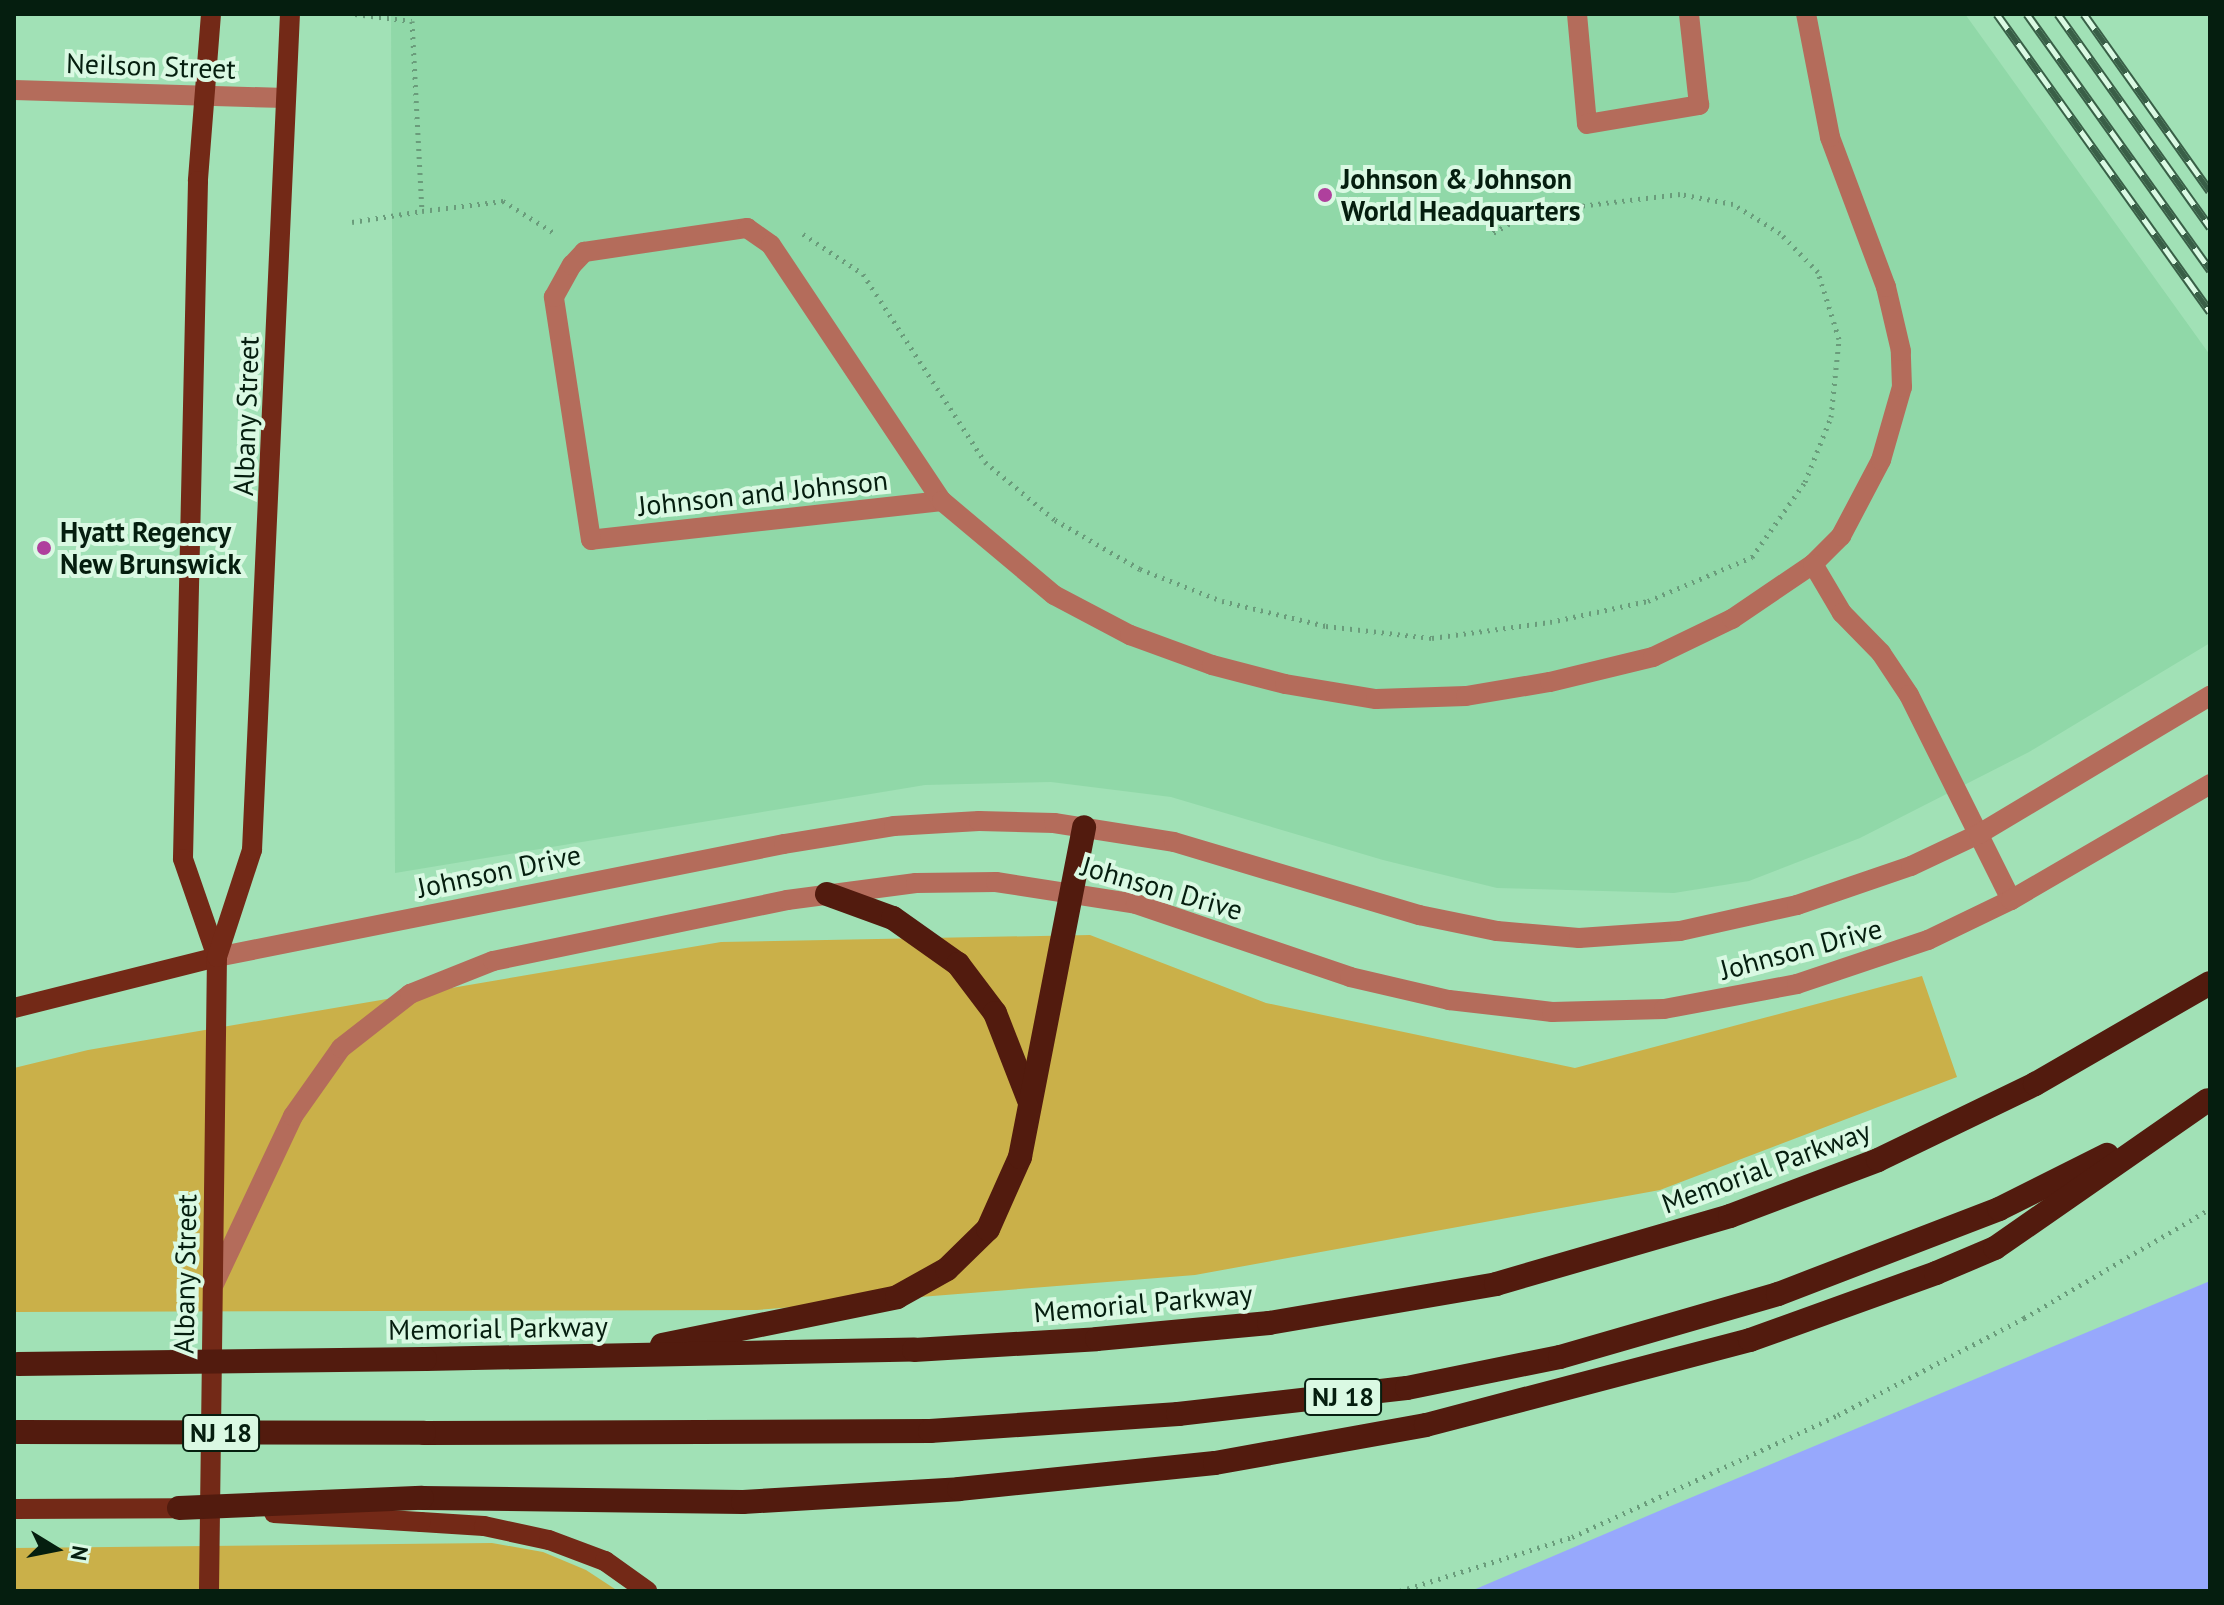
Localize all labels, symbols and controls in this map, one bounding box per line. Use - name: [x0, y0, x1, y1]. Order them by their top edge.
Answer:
- street label: Neilson Street: [66, 46, 236, 86]
- place label: Johnson & Johnson World Headquarters: [1341, 162, 1580, 228]
- marker: Johnson & Johnson World Headquarters: [1316, 186, 1334, 204]
- street label: Albany Street: [226, 335, 266, 497]
- street label: Johnson and Johnson: [636, 463, 890, 523]
- place label: Hyatt Regency New Brunswick: [60, 515, 242, 581]
- marker: Hyatt Regency New Brunswick: [35, 539, 53, 557]
- street label: Johnson Drive: [414, 837, 584, 905]
- street label: Johnson Drive: [1078, 849, 1246, 927]
- street label: Johnson Drive: [1716, 911, 1886, 987]
- street label: Memorial Parkway: [1657, 1114, 1875, 1220]
- street label: Albany Street: [167, 1193, 203, 1355]
- street label: Memorial Parkway: [1032, 1277, 1254, 1329]
- street label: Memorial Parkway: [388, 1309, 608, 1347]
- road number: NJ 18: [1303, 1375, 1383, 1419]
- road number: NJ 18: [181, 1411, 261, 1455]
- north arrow: [16, 1509, 96, 1589]
- text: N: [65, 1544, 95, 1563]

